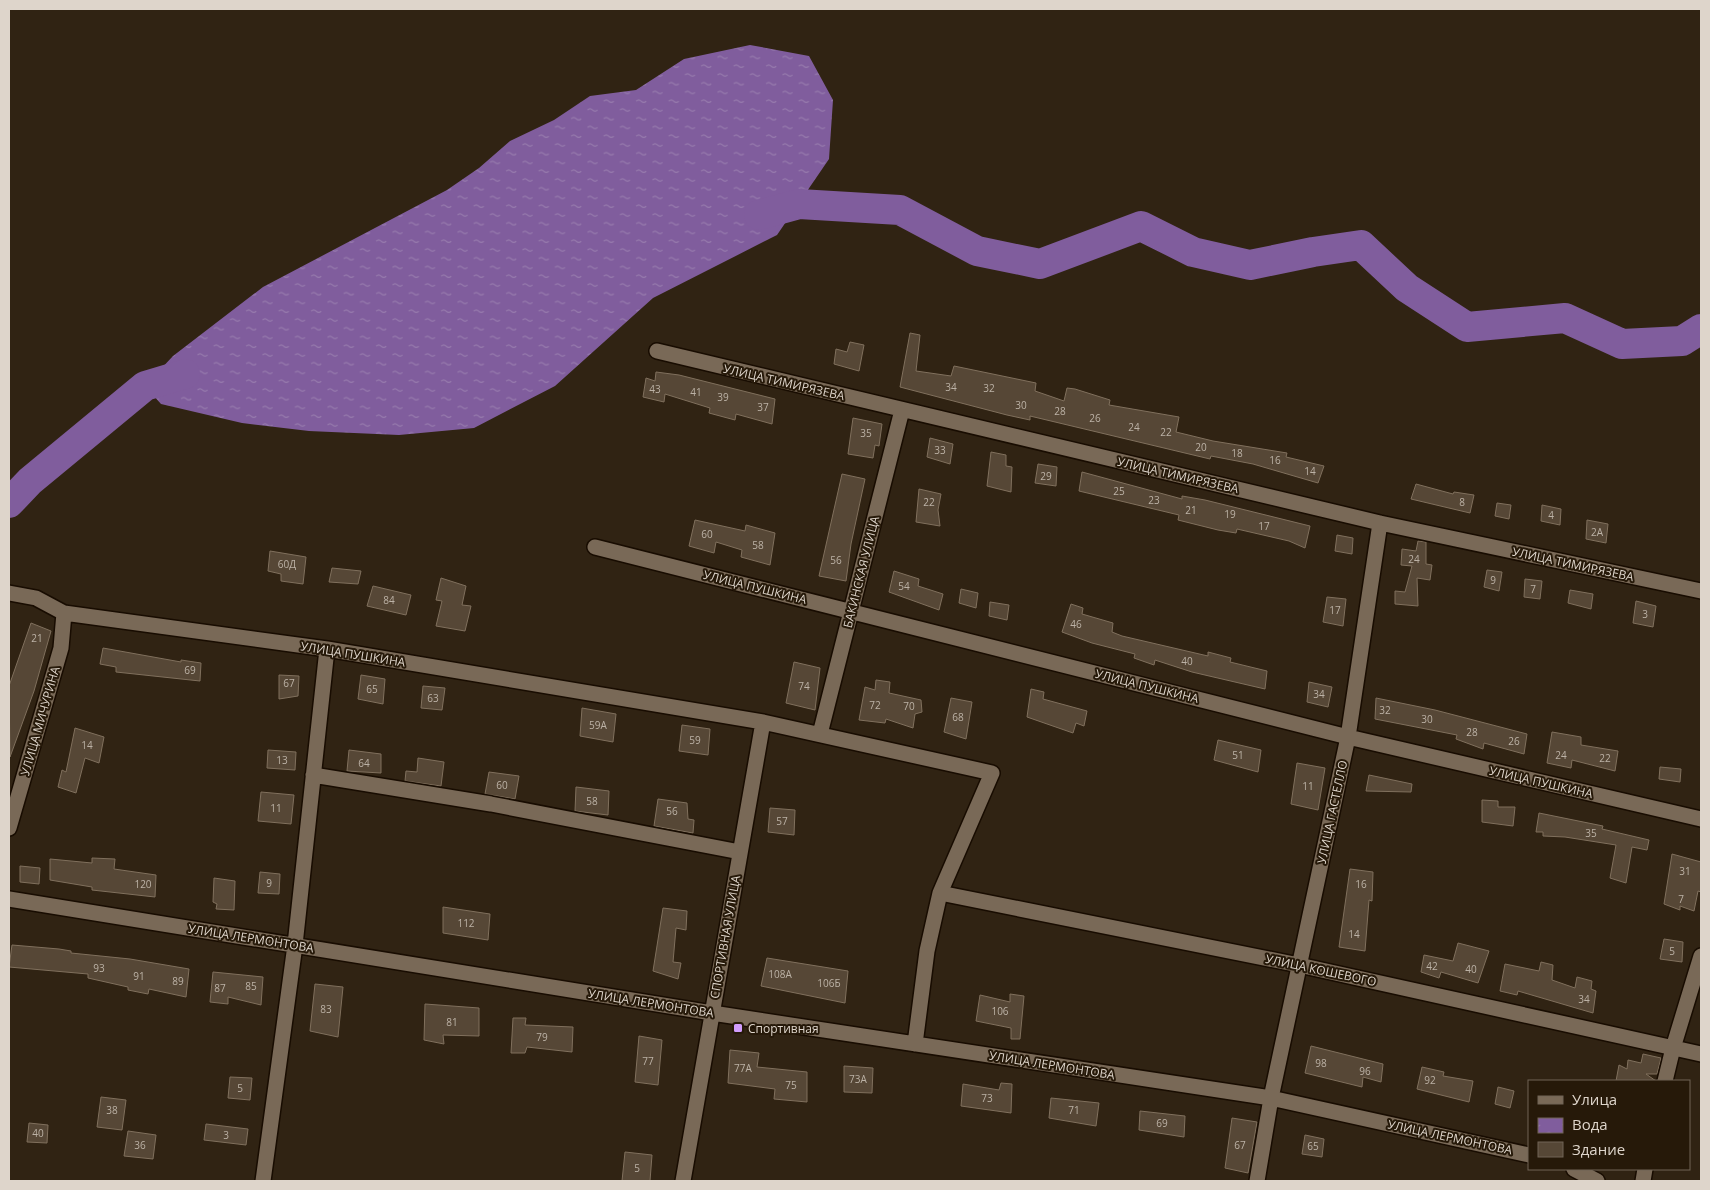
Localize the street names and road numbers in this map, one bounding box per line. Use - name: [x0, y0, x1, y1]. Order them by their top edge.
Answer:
- street label: УЛИЦА ТИМИРЯЗЕВА: [722, 360, 847, 404]
- street label: УЛИЦА ТИМИРЯЗЕВА: [1116, 453, 1241, 497]
- street label: БАКИНСКАЯ УЛИЦА: [839, 514, 883, 630]
- street label: УЛИЦА ТИМИРЯЗЕВА: [1511, 543, 1636, 585]
- street label: УЛИЦА ПУШКИНА: [702, 566, 809, 608]
- street label: УЛИЦА ПУШКИНА: [299, 637, 407, 671]
- street label: УЛИЦА МИЧУРИНА: [16, 664, 64, 778]
- street label: УЛИЦА ПУШКИНА: [1094, 665, 1201, 707]
- street label: УЛИЦА ГАСТЕЛЛО: [1313, 759, 1351, 865]
- street label: УЛИЦА ПУШКИНА: [1487, 762, 1595, 802]
- street label: СПОРТИВНАЯ УЛИЦА: [706, 874, 744, 1000]
- street label: УЛИЦА ЛЕРМОНТОВА: [187, 920, 316, 956]
- street label: УЛИЦА КОШЕВОГО: [1264, 950, 1378, 990]
- street label: УЛИЦА ЛЕРМОНТОВА: [587, 985, 716, 1021]
- street label: УЛИЦА ЛЕРМОНТОВА: [988, 1047, 1117, 1083]
- street label: УЛИЦА ЛЕРМОНТОВА: [1386, 1115, 1514, 1159]

